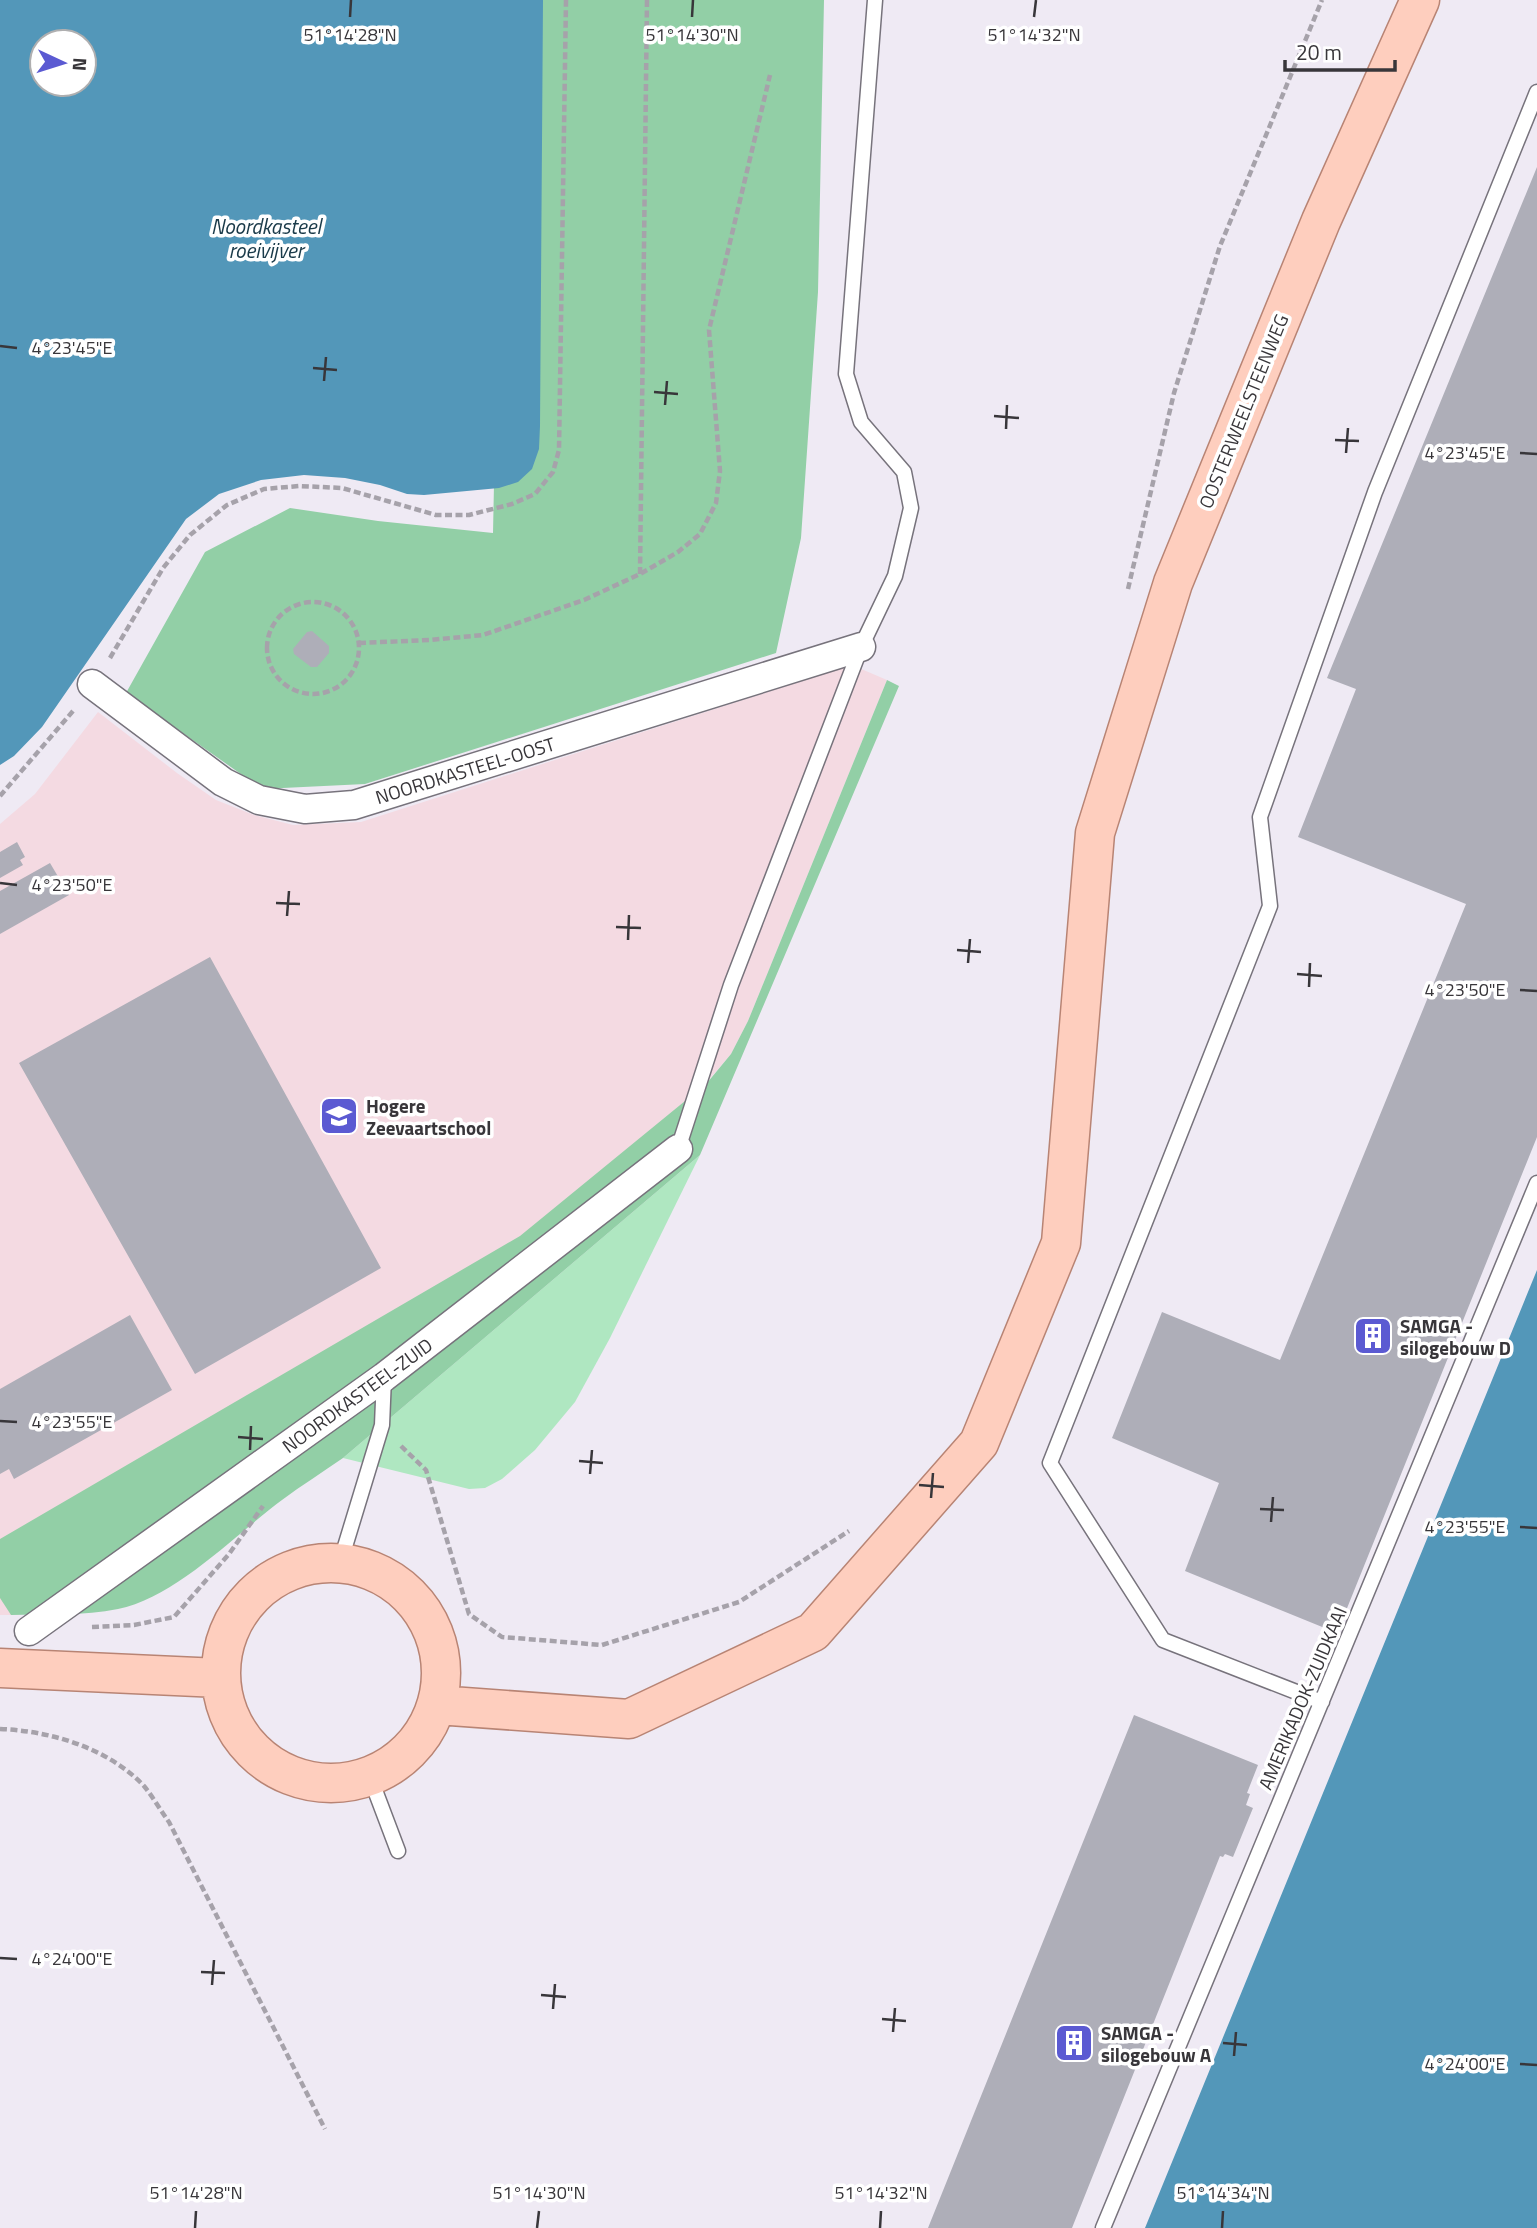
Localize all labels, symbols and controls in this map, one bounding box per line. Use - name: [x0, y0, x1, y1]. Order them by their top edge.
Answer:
- text: 51°14'28"N: [303, 21, 397, 48]
- text: 51°14'30"N: [645, 21, 739, 48]
- text: 51°14'32"N: [987, 21, 1081, 48]
- north arrow: [28, 28, 98, 98]
- scale bar: [1285, 28, 1395, 72]
- text: 20 m: [1296, 36, 1342, 68]
- text: N: [66, 57, 95, 72]
- water label: Noordkasteel roeivijver: [211, 210, 323, 266]
- street label: OOSTERWEELSTEENWEG: [1191, 309, 1295, 513]
- text: 4°23'45"E: [32, 334, 112, 361]
- text: 4°23'45"E: [1425, 439, 1505, 466]
- street label: NOORDKASTEEL-OOST: [372, 729, 558, 811]
- text: 4°23'50"E: [32, 871, 112, 898]
- text: 4°23'50"E: [1425, 976, 1505, 1003]
- place label: Hogere Zeevaartschool: [366, 1091, 491, 1142]
- school or university icon: Hogere Zeevaartschool: [318, 1095, 360, 1137]
- place label: SAMGA - silogebouw D: [1400, 1311, 1511, 1362]
- building icon: SAMGA - silogebouw D: [1352, 1315, 1394, 1357]
- street label: NOORDKASTEEL-ZUID: [276, 1330, 438, 1460]
- text: 4°23'55"E: [32, 1408, 112, 1435]
- text: 4°23'55"E: [1425, 1513, 1505, 1540]
- street label: AMERIKADOK-ZUIDKAAI: [1250, 1602, 1354, 1794]
- text: 4°24'00"E: [32, 1945, 112, 1972]
- place label: SAMGA - silogebouw A: [1101, 2018, 1212, 2069]
- building icon: SAMGA - silogebouw A: [1053, 2022, 1095, 2064]
- text: 4°24'00"E: [1425, 2050, 1505, 2077]
- text: 51°14'28"N: [149, 2179, 243, 2206]
- text: 51°14'30"N: [492, 2179, 586, 2206]
- text: 51°14'32"N: [834, 2179, 928, 2206]
- text: 51°14'34"N: [1176, 2179, 1270, 2206]

